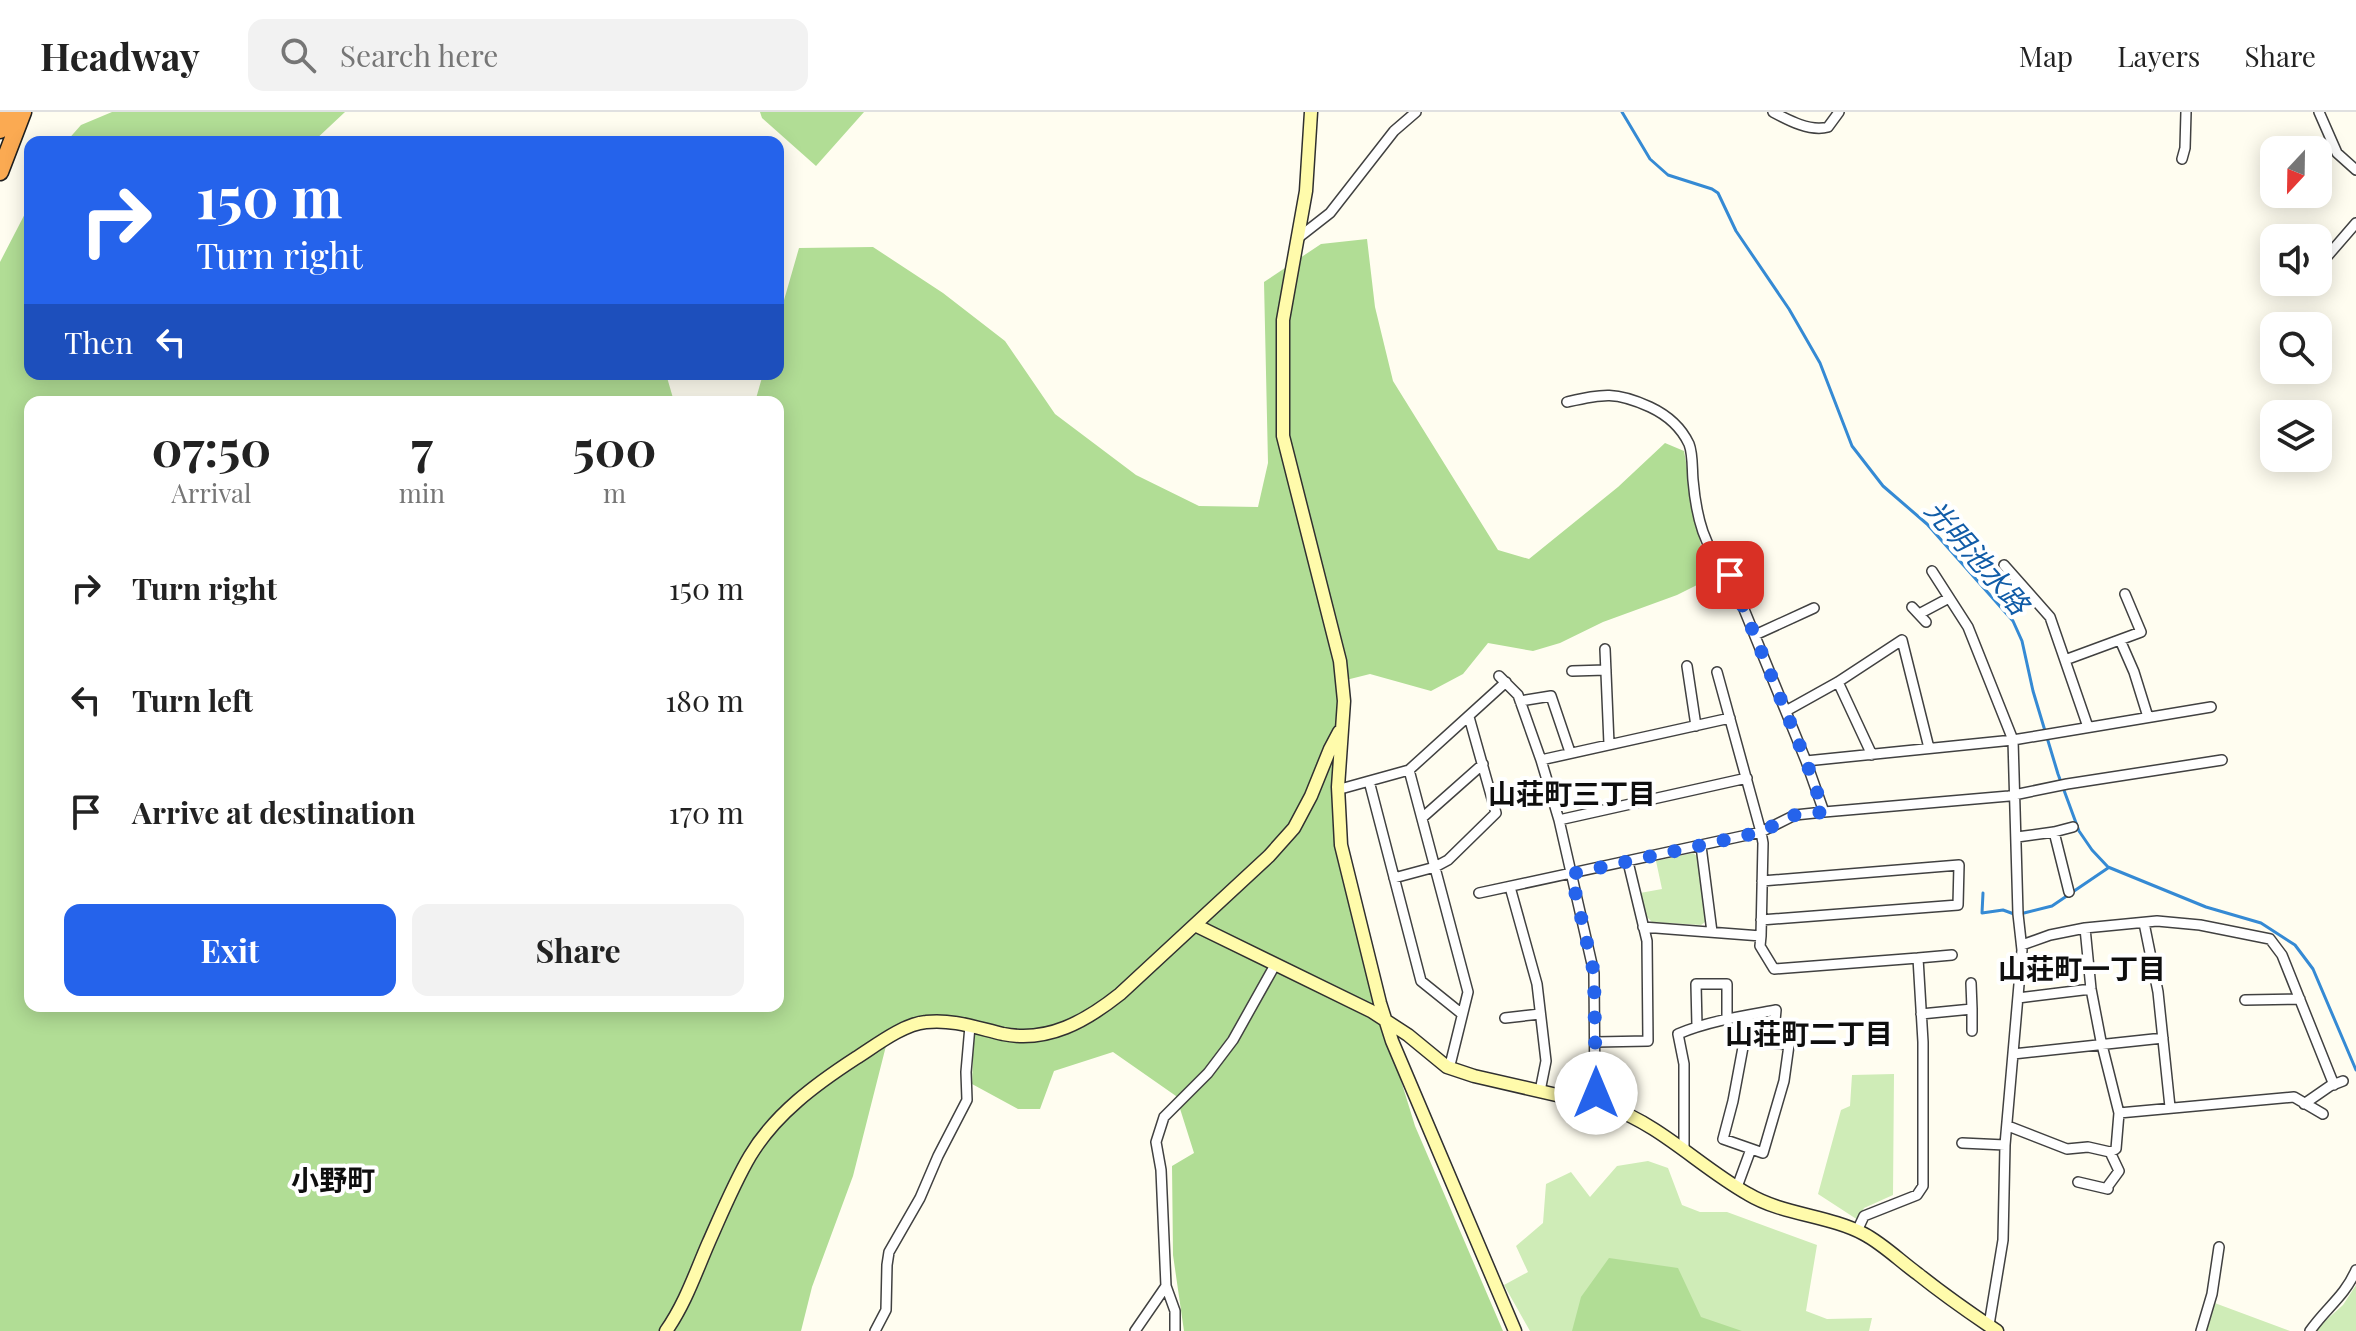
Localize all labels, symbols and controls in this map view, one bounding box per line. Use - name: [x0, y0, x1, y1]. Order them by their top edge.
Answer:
- search box: [248, 19, 808, 91]
- text: Headway: [40, 30, 200, 81]
- icon: search: [276, 33, 320, 77]
- text: Search here: [340, 35, 498, 75]
- text: Map: [2019, 37, 2073, 74]
- text: Layers: [2117, 37, 2200, 74]
- text: Share: [2244, 37, 2316, 74]
- north arrow: [2260, 136, 2332, 208]
- map controls: [2260, 136, 2332, 472]
- text: 150 m: [196, 158, 342, 233]
- icon: right: [64, 168, 168, 272]
- button: sound: [2260, 224, 2332, 296]
- text: Turn right: [196, 230, 363, 278]
- button: search: [2260, 312, 2332, 384]
- icon: left: [149, 320, 193, 364]
- text: Then: [64, 322, 133, 362]
- button: layers: [2260, 400, 2332, 472]
- text: 07:50: [152, 415, 271, 479]
- text: 7: [411, 415, 433, 479]
- text: 500: [573, 415, 656, 479]
- text: Arrival: [171, 475, 251, 510]
- text: min: [399, 475, 445, 510]
- text: m: [603, 475, 626, 510]
- water label: 光明池水路: [1918, 491, 2039, 622]
- pin: [1696, 541, 1764, 609]
- icon: arrive: [1708, 553, 1752, 597]
- icon: right: [64, 566, 108, 610]
- text: Turn right: [132, 568, 277, 608]
- text: 150 m: [669, 568, 744, 608]
- icon: left: [64, 678, 108, 722]
- text: Turn left: [132, 680, 253, 720]
- text: 180 m: [665, 680, 744, 720]
- district label: 山荘町三丁目: [1488, 774, 1656, 811]
- icon: arrive: [64, 790, 108, 834]
- text: Arrive at destination: [132, 792, 415, 832]
- text: 170 m: [669, 792, 744, 832]
- button: Exit: [64, 904, 396, 996]
- button: Share: [412, 904, 744, 996]
- district label: 山荘町一丁目: [1998, 949, 2166, 986]
- district label: 山荘町二丁目: [1725, 1014, 1893, 1051]
- position arrow: [1554, 1051, 1638, 1135]
- district label: 小野町: [291, 1160, 375, 1197]

